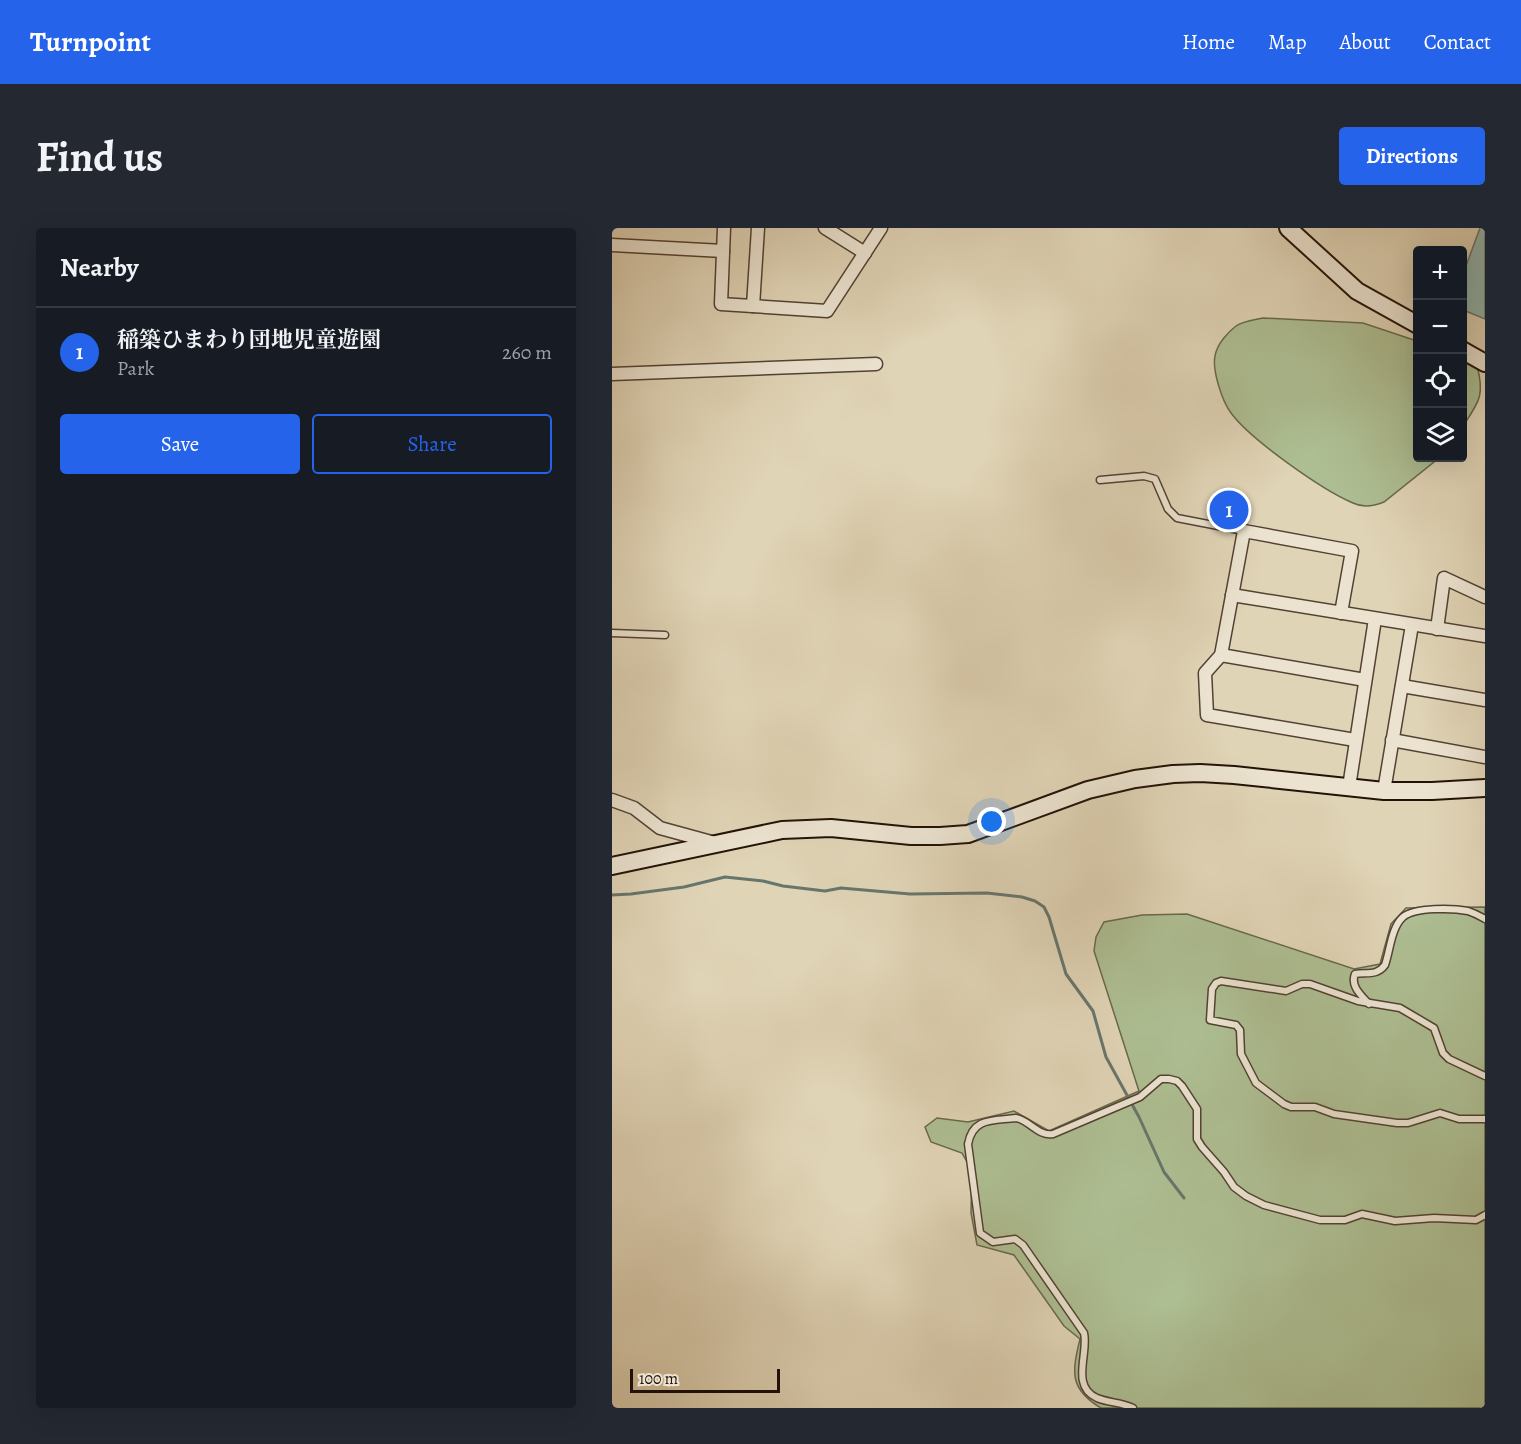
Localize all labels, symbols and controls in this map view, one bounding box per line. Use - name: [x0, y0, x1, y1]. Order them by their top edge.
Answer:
- text: Turnpoint: [30, 23, 151, 61]
- text: Home: [1182, 28, 1235, 56]
- text: Map: [1268, 28, 1306, 56]
- text: About: [1339, 28, 1391, 56]
- text: Contact: [1424, 28, 1491, 56]
- button: Directions: [1339, 127, 1485, 185]
- text: Find us: [36, 128, 163, 185]
- map controls: [1413, 246, 1467, 462]
- button: +: [1413, 246, 1467, 300]
- text: Nearby: [60, 250, 139, 285]
- button: −: [1413, 300, 1467, 354]
- text: 稲築ひまわり団地児童遊園: [117, 325, 381, 355]
- text: 1: [76, 339, 83, 366]
- text: 260 m: [502, 339, 552, 366]
- button: locate: [1413, 354, 1467, 408]
- text: Park: [117, 355, 155, 382]
- button: layers: [1413, 408, 1467, 462]
- button: Save: [60, 414, 300, 474]
- button: Share: [312, 414, 552, 474]
- pin: 1: [1210, 488, 1248, 532]
- your location: [977, 807, 1006, 836]
- scale bar: [630, 1366, 780, 1394]
- text: 100 m: [639, 1368, 678, 1390]

